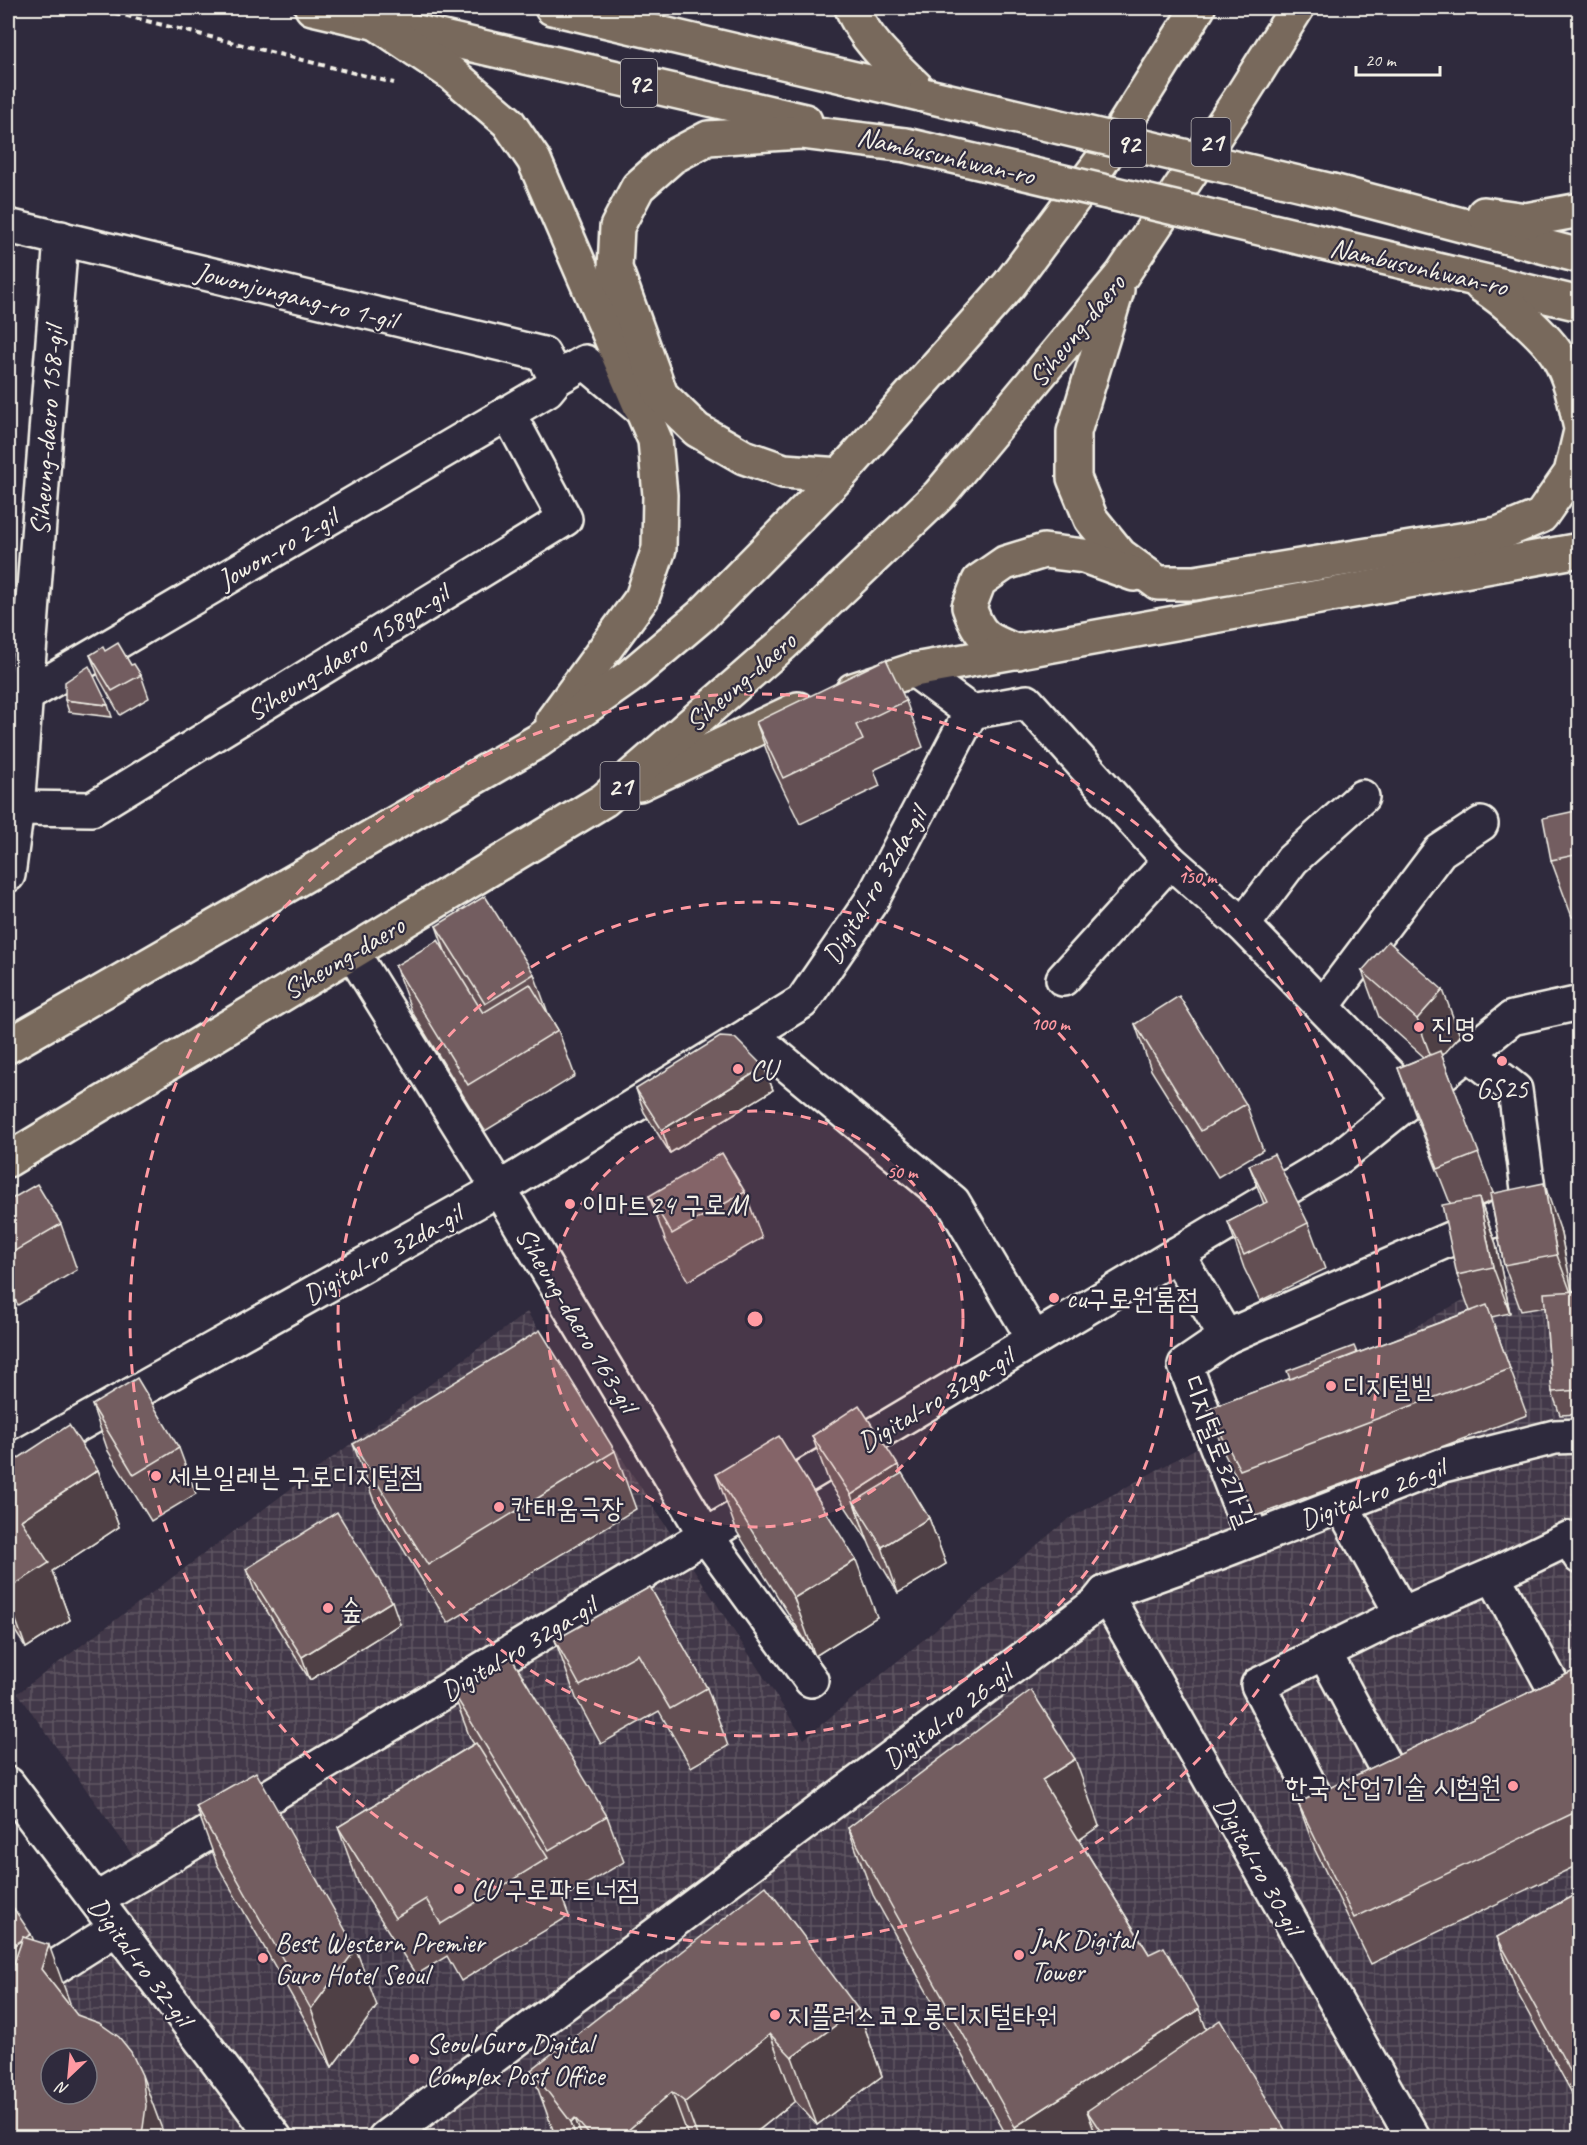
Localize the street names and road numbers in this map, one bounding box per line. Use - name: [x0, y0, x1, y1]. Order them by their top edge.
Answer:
- road number: 92: [621, 59, 657, 107]
- street label: Nambusunhwan-ro: [854, 118, 1040, 193]
- road number: 21: [1192, 118, 1230, 166]
- road number: 92: [1110, 119, 1146, 167]
- street label: Nambusunhwan-ro: [1327, 229, 1513, 304]
- street label: Jowonjungang-ro 1-gil: [190, 253, 405, 339]
- street label: Siheung-daero: [1020, 265, 1134, 394]
- street label: Siheung-daero 158-gil: [22, 320, 72, 537]
- street label: Jowon-ro 2-gil: [209, 497, 348, 598]
- street label: Siheung-daero 158ga-gil: [240, 573, 459, 729]
- street label: Siheung-daero: [678, 622, 805, 739]
- road number: 21: [600, 762, 640, 810]
- street label: Digital-ro 32da-gil: [814, 796, 937, 970]
- street label: Siheung-daero: [276, 906, 412, 1007]
- street label: Digital-ro 32da-gil: [297, 1194, 472, 1312]
- street label: Siheung-daero 163-gil: [508, 1220, 648, 1423]
- street label: Digital-ro 32ga-gil: [851, 1337, 1024, 1460]
- street label: 디지털로32가길: [1174, 1370, 1265, 1532]
- street label: Digital-ro 26-gil: [1295, 1448, 1455, 1537]
- street label: Digital-ro 32ga-gil: [434, 1586, 607, 1709]
- street label: Digital-ro 26-gil: [876, 1653, 1023, 1776]
- street label: Digital-ro 30-gil: [1206, 1790, 1313, 1945]
- street label: Digital-ro 32-gil: [81, 1890, 204, 2037]

